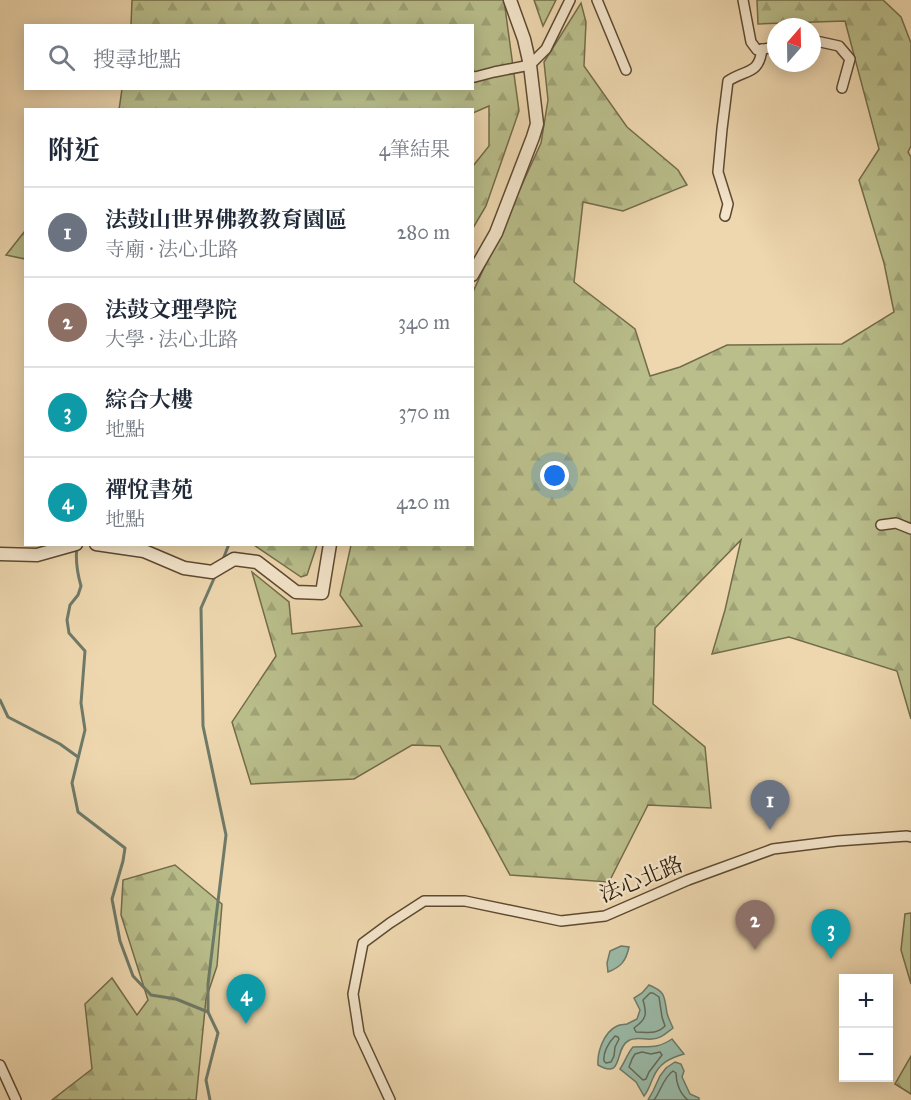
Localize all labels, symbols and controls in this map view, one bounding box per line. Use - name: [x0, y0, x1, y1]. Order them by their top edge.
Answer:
- north arrow: [767, 18, 821, 72]
- search box: [24, 24, 474, 90]
- icon: search: [45, 41, 78, 74]
- text: 搜尋地點: [93, 46, 181, 73]
- text: 附近: [48, 134, 100, 166]
- text: 4筆結果: [379, 137, 450, 161]
- text: 法鼓山世界佛教教育園區: [105, 206, 347, 233]
- text: 1: [64, 220, 71, 244]
- text: 280 m: [397, 220, 450, 244]
- text: 寺廟 · 法心北路: [105, 237, 238, 261]
- text: 法鼓文理學院: [105, 296, 237, 323]
- text: 2: [63, 310, 72, 334]
- text: 340 m: [398, 310, 450, 334]
- text: 大學 · 法心北路: [105, 327, 238, 351]
- text: 綜合大樓: [105, 386, 193, 413]
- text: 3: [64, 400, 72, 424]
- text: 370 m: [399, 400, 450, 424]
- text: 地點: [105, 417, 145, 441]
- your location: [540, 461, 569, 490]
- text: 禪悅書苑: [105, 476, 193, 503]
- text: 4: [62, 490, 73, 514]
- text: 420 m: [396, 490, 450, 514]
- text: 地點: [105, 507, 145, 531]
- pin: 1: [750, 780, 790, 830]
- street label: 法心北路: [595, 850, 687, 908]
- pin: 2: [736, 900, 774, 950]
- pin: 3: [812, 910, 850, 959]
- pin: 4: [226, 974, 266, 1024]
- map controls: [839, 974, 893, 1082]
- button: +: [839, 974, 893, 1028]
- button: −: [839, 1028, 893, 1082]

